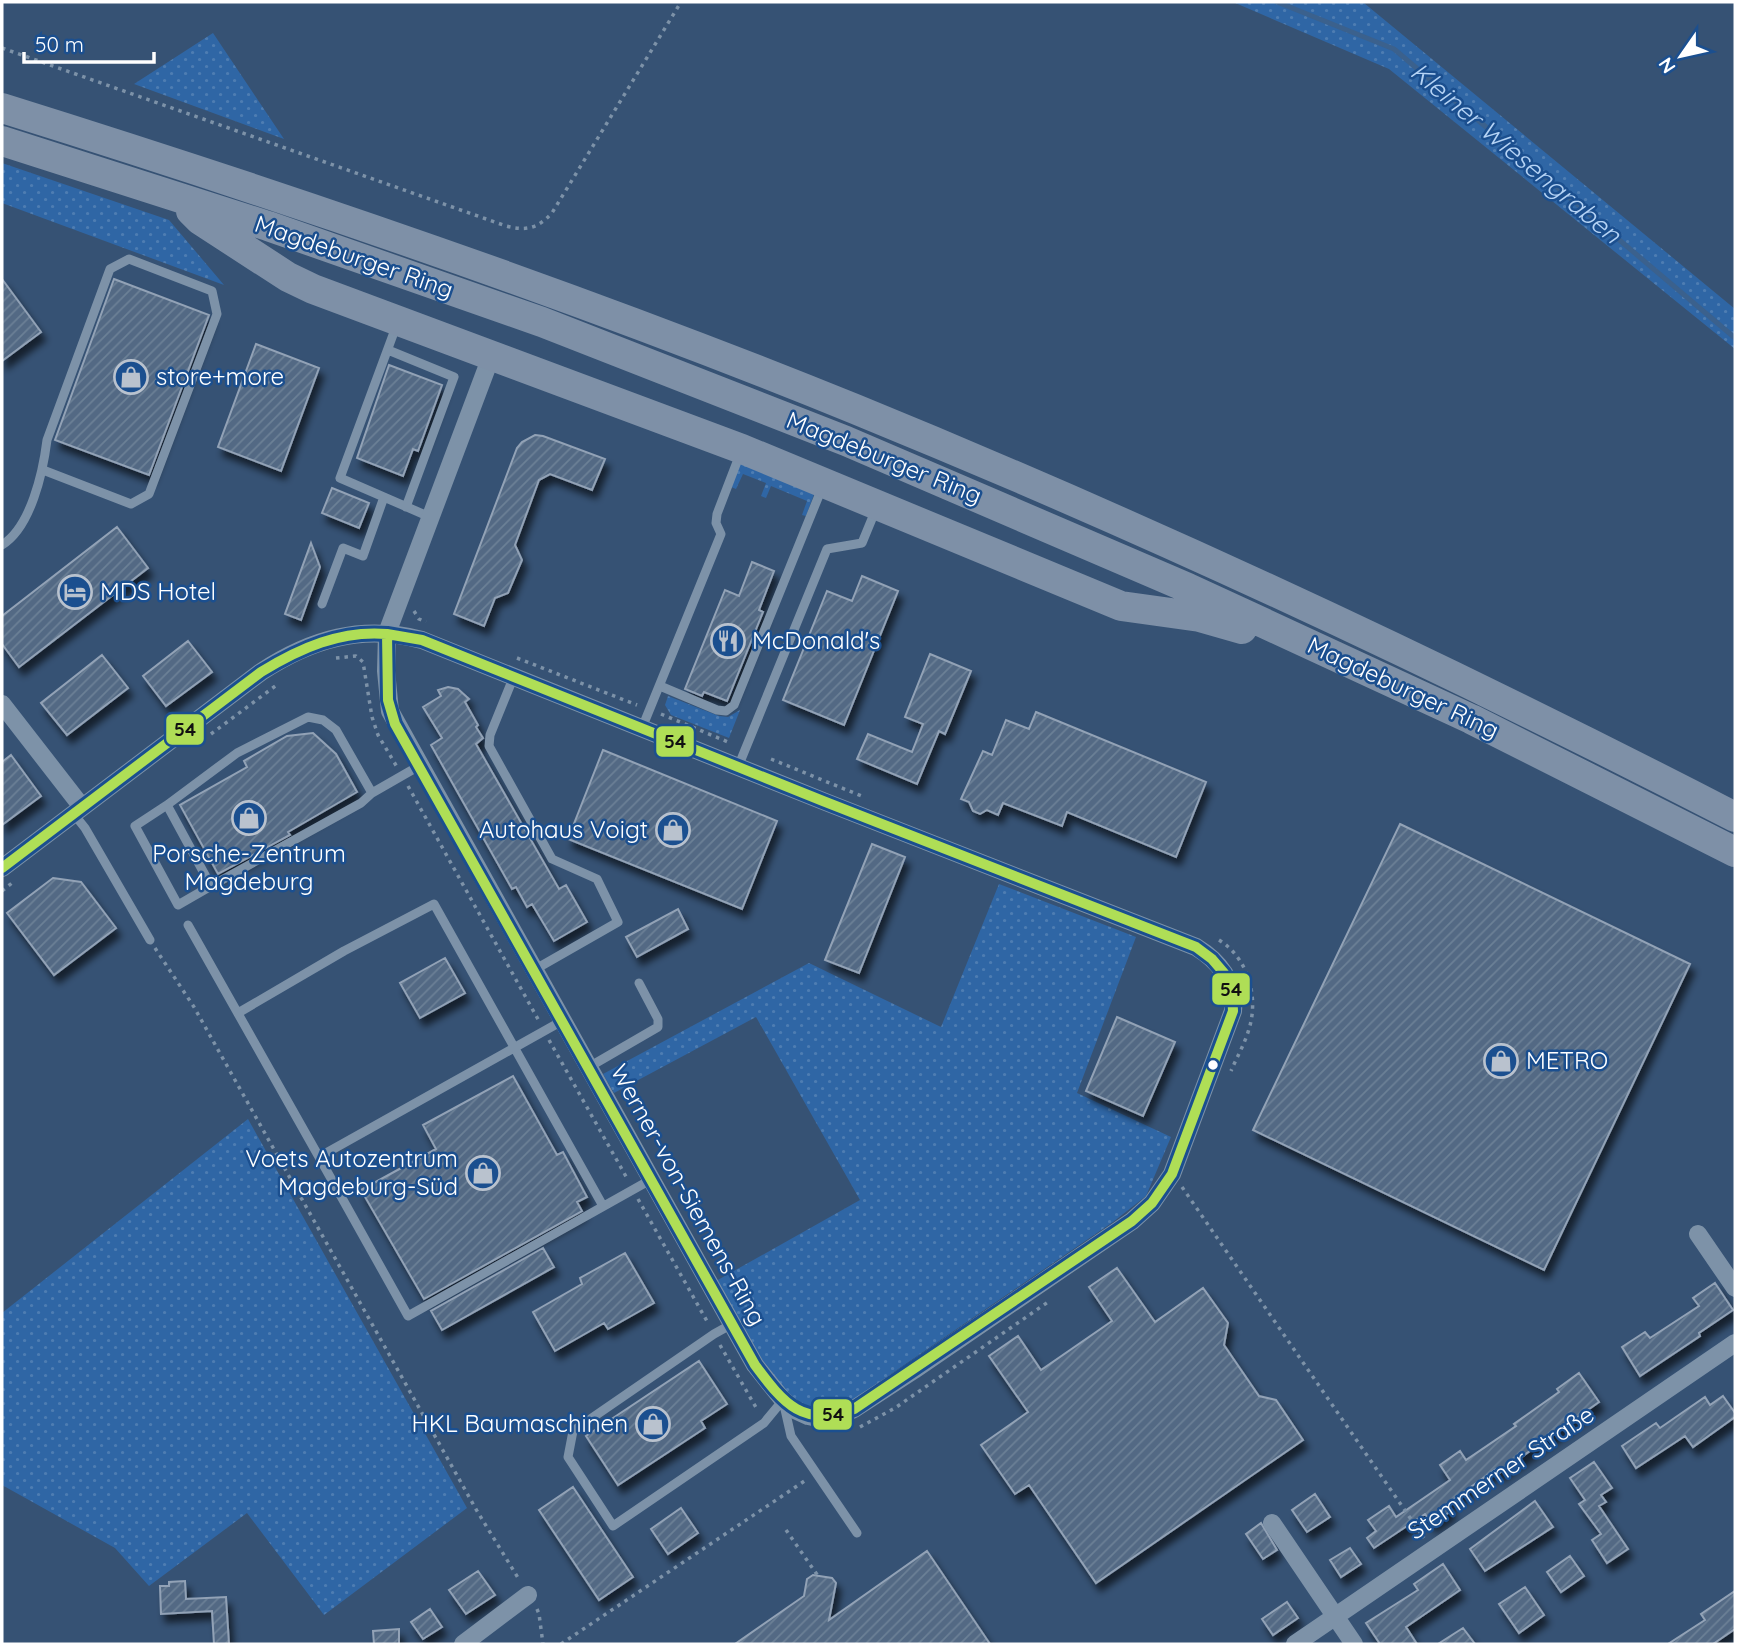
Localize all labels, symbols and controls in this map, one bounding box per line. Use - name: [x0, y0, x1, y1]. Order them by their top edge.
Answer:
- scale bar: [24, 21, 154, 65]
- north arrow: [1646, 21, 1716, 91]
- text: 50 m: [35, 31, 84, 57]
- text: N: [1653, 53, 1681, 78]
- water label: Kleiner Wiesengraben: [1404, 55, 1629, 251]
- street label: Magdeburger Ring: [251, 208, 458, 304]
- shop icon: store+more: [112, 358, 150, 396]
- place label: store+more: [156, 361, 284, 391]
- street label: Magdeburger Ring: [782, 404, 986, 510]
- hotel icon: MDS Hotel: [56, 573, 94, 611]
- place label: MDS Hotel: [100, 576, 216, 606]
- restaurant icon: McDonald's: [709, 622, 747, 660]
- place label: McDonald's: [752, 625, 880, 655]
- street label: Magdeburger Ring: [1303, 630, 1504, 745]
- line badge: 54: [165, 713, 205, 746]
- text: 54: [174, 717, 196, 741]
- line badge: 54: [655, 725, 695, 758]
- text: 54: [664, 729, 686, 753]
- shop icon: Porsche-Zentrum Magdeburg: [230, 799, 268, 837]
- shop icon: Autohaus Voigt: [654, 811, 692, 849]
- place label: Autohaus Voigt: [479, 814, 648, 844]
- place label: Porsche-Zentrum Magdeburg: [152, 838, 346, 896]
- line badge: 54: [1211, 972, 1251, 1006]
- text: 54: [1220, 977, 1242, 1001]
- shop icon: METRO: [1482, 1042, 1520, 1080]
- place label: METRO: [1526, 1045, 1608, 1075]
- unlabelled marker: [1206, 1058, 1220, 1072]
- street label: Werner-von-Siemens-Ring: [604, 1059, 773, 1330]
- place label: Voets Autozentrum Magdeburg-Süd: [245, 1143, 458, 1201]
- shop icon: Voets Autozentrum Magdeburg-Süd: [464, 1154, 502, 1192]
- line badge: 54: [812, 1398, 853, 1431]
- street label: Stemmerner Straße: [1402, 1399, 1599, 1546]
- text: 54: [822, 1402, 844, 1426]
- shop icon: HKL Baumaschinen: [634, 1405, 672, 1443]
- place label: HKL Baumaschinen: [411, 1408, 628, 1438]

